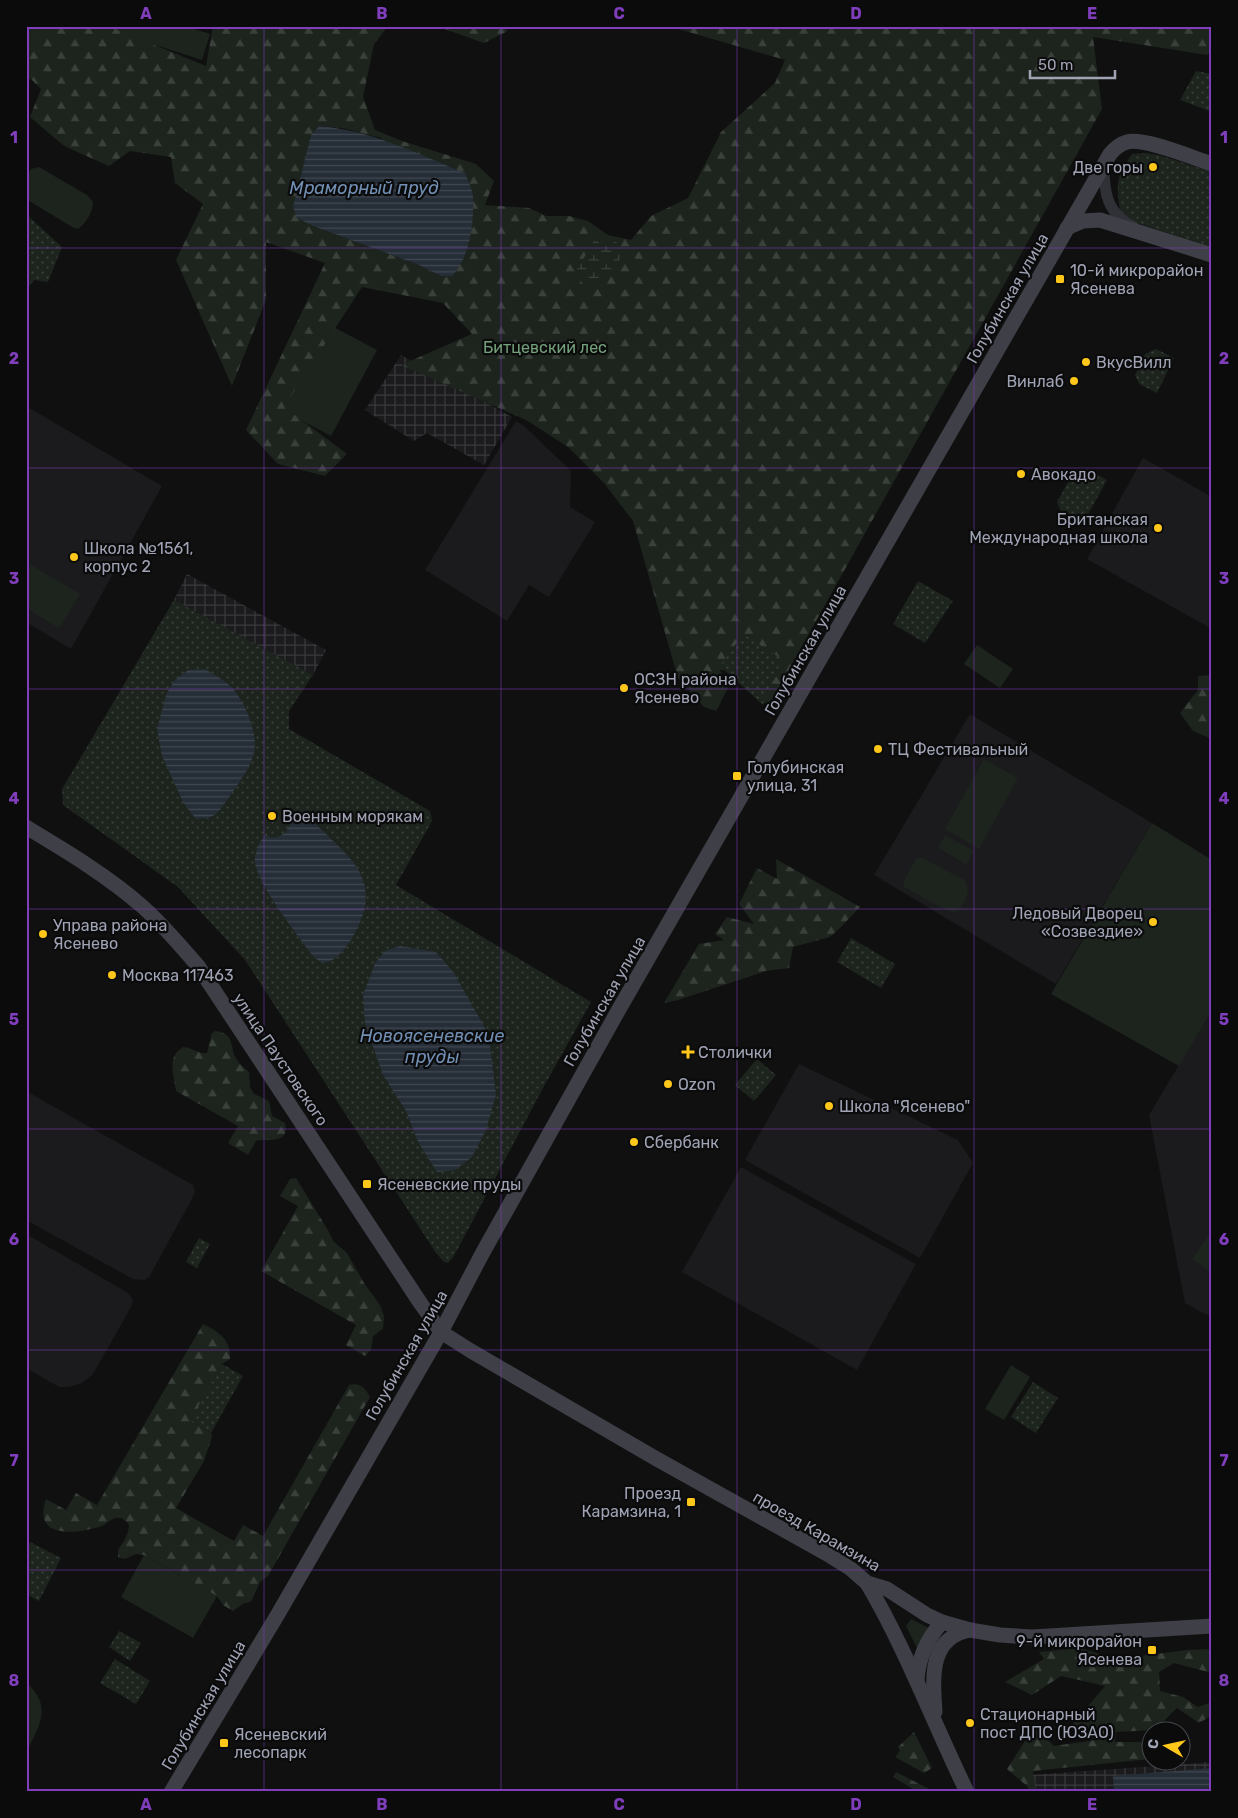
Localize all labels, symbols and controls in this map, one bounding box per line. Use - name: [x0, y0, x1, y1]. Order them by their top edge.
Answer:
- text: A: [140, 4, 152, 23]
- text: B: [376, 4, 388, 23]
- text: C: [613, 4, 625, 23]
- text: D: [850, 4, 862, 23]
- text: E: [1087, 4, 1097, 23]
- scale bar: [1030, 48, 1116, 80]
- text: 50 m: [1038, 56, 1073, 74]
- text: 1: [10, 128, 18, 147]
- text: 1: [1220, 128, 1228, 147]
- place label: Две горы: [1073, 158, 1143, 177]
- marker: Две горы: [1147, 161, 1159, 173]
- water label: Мраморный пруд: [289, 177, 439, 199]
- street label: Голубинская улица: [962, 230, 1052, 367]
- place label: 10-й микрорайон Ясенева: [1070, 261, 1203, 298]
- marker: 10-й микрорайон Ясенева: [1054, 273, 1066, 285]
- park label: Битцевский лес: [483, 338, 607, 357]
- text: 2: [9, 349, 19, 368]
- text: 2: [1219, 349, 1229, 368]
- place label: ВкусВилл: [1096, 353, 1172, 372]
- marker: ВкусВилл: [1080, 356, 1092, 368]
- place label: Винлаб: [1006, 372, 1064, 391]
- marker: Винлаб: [1068, 375, 1080, 387]
- place label: Авокадо: [1031, 465, 1096, 484]
- marker: Авокадо: [1015, 468, 1027, 480]
- place label: Британская Международная школа: [969, 510, 1148, 547]
- marker: Британская Международная школа: [1152, 522, 1164, 534]
- place label: Школа №1561, корпус 2: [84, 539, 194, 576]
- marker: Школа №1561, корпус 2: [68, 551, 80, 563]
- text: 3: [9, 569, 19, 588]
- text: 3: [1219, 569, 1229, 588]
- street label: Голубинская улица: [760, 582, 850, 719]
- place label: ОСЗН района Ясенево: [634, 670, 737, 707]
- marker: ОСЗН района Ясенево: [618, 682, 630, 694]
- place label: ТЦ Фестивальный: [888, 740, 1028, 759]
- marker: ТЦ Фестивальный: [872, 743, 884, 755]
- place label: Голубинская улица, 31: [747, 758, 844, 795]
- marker: Голубинская улица, 31: [731, 770, 743, 782]
- text: 4: [9, 789, 20, 808]
- text: 4: [1219, 789, 1230, 808]
- place label: Военным морякам: [282, 807, 423, 826]
- marker: Военным морякам: [266, 810, 278, 822]
- place label: Ледовый Дворец «Созвездие»: [1012, 904, 1143, 941]
- place label: Управа района Ясенево: [53, 916, 167, 953]
- marker: Ледовый Дворец «Созвездие»: [1147, 916, 1159, 928]
- marker: Управа района Ясенево: [37, 928, 49, 940]
- street label: Голубинская улица: [559, 933, 649, 1070]
- place label: Москва 117463: [122, 966, 234, 985]
- marker: Москва 117463: [106, 969, 118, 981]
- street label: улица Паустовского: [229, 989, 332, 1129]
- text: 5: [9, 1010, 19, 1029]
- text: 5: [1219, 1010, 1229, 1029]
- water label: Новоясеневские пруды: [360, 1025, 504, 1068]
- place label: Столички: [698, 1043, 772, 1062]
- marker: Столички: [682, 1046, 694, 1058]
- place label: Ozon: [678, 1075, 716, 1094]
- marker: Ozon: [662, 1078, 674, 1090]
- place label: Школа "Ясенево": [839, 1097, 970, 1116]
- marker: Школа "Ясенево": [823, 1100, 835, 1112]
- place label: Сбербанк: [644, 1133, 719, 1152]
- marker: Сбербанк: [628, 1136, 640, 1148]
- place label: Ясеневские пруды: [377, 1175, 521, 1194]
- marker: Ясеневские пруды: [361, 1178, 373, 1190]
- text: 6: [9, 1230, 19, 1249]
- text: 6: [1219, 1230, 1229, 1249]
- street label: Голубинская улица: [361, 1287, 451, 1424]
- text: 7: [9, 1451, 19, 1470]
- text: 7: [1219, 1451, 1229, 1470]
- place label: Проезд Карамзина, 1: [581, 1484, 681, 1521]
- street label: проезд Карамзина: [750, 1487, 884, 1576]
- marker: Проезд Карамзина, 1: [685, 1496, 697, 1508]
- place label: 9-й микрорайон Ясенева: [1016, 1632, 1142, 1669]
- street label: Голубинская улица: [157, 1637, 249, 1773]
- marker: 9-й микрорайон Ясенева: [1146, 1644, 1158, 1656]
- text: 8: [9, 1671, 20, 1690]
- text: 8: [1219, 1671, 1230, 1690]
- place label: Стационарный пост ДПС (ЮЗАО): [980, 1705, 1114, 1742]
- marker: Стационарный пост ДПС (ЮЗАО): [964, 1717, 976, 1729]
- north arrow: [1140, 1720, 1190, 1770]
- place label: Ясеневский лесопарк: [234, 1725, 327, 1762]
- marker: Ясеневский лесопарк: [218, 1737, 230, 1749]
- text: С: [1144, 1738, 1163, 1750]
- text: A: [140, 1795, 152, 1814]
- text: B: [376, 1795, 388, 1814]
- text: C: [613, 1795, 625, 1814]
- text: D: [850, 1795, 862, 1814]
- text: E: [1087, 1795, 1097, 1814]

